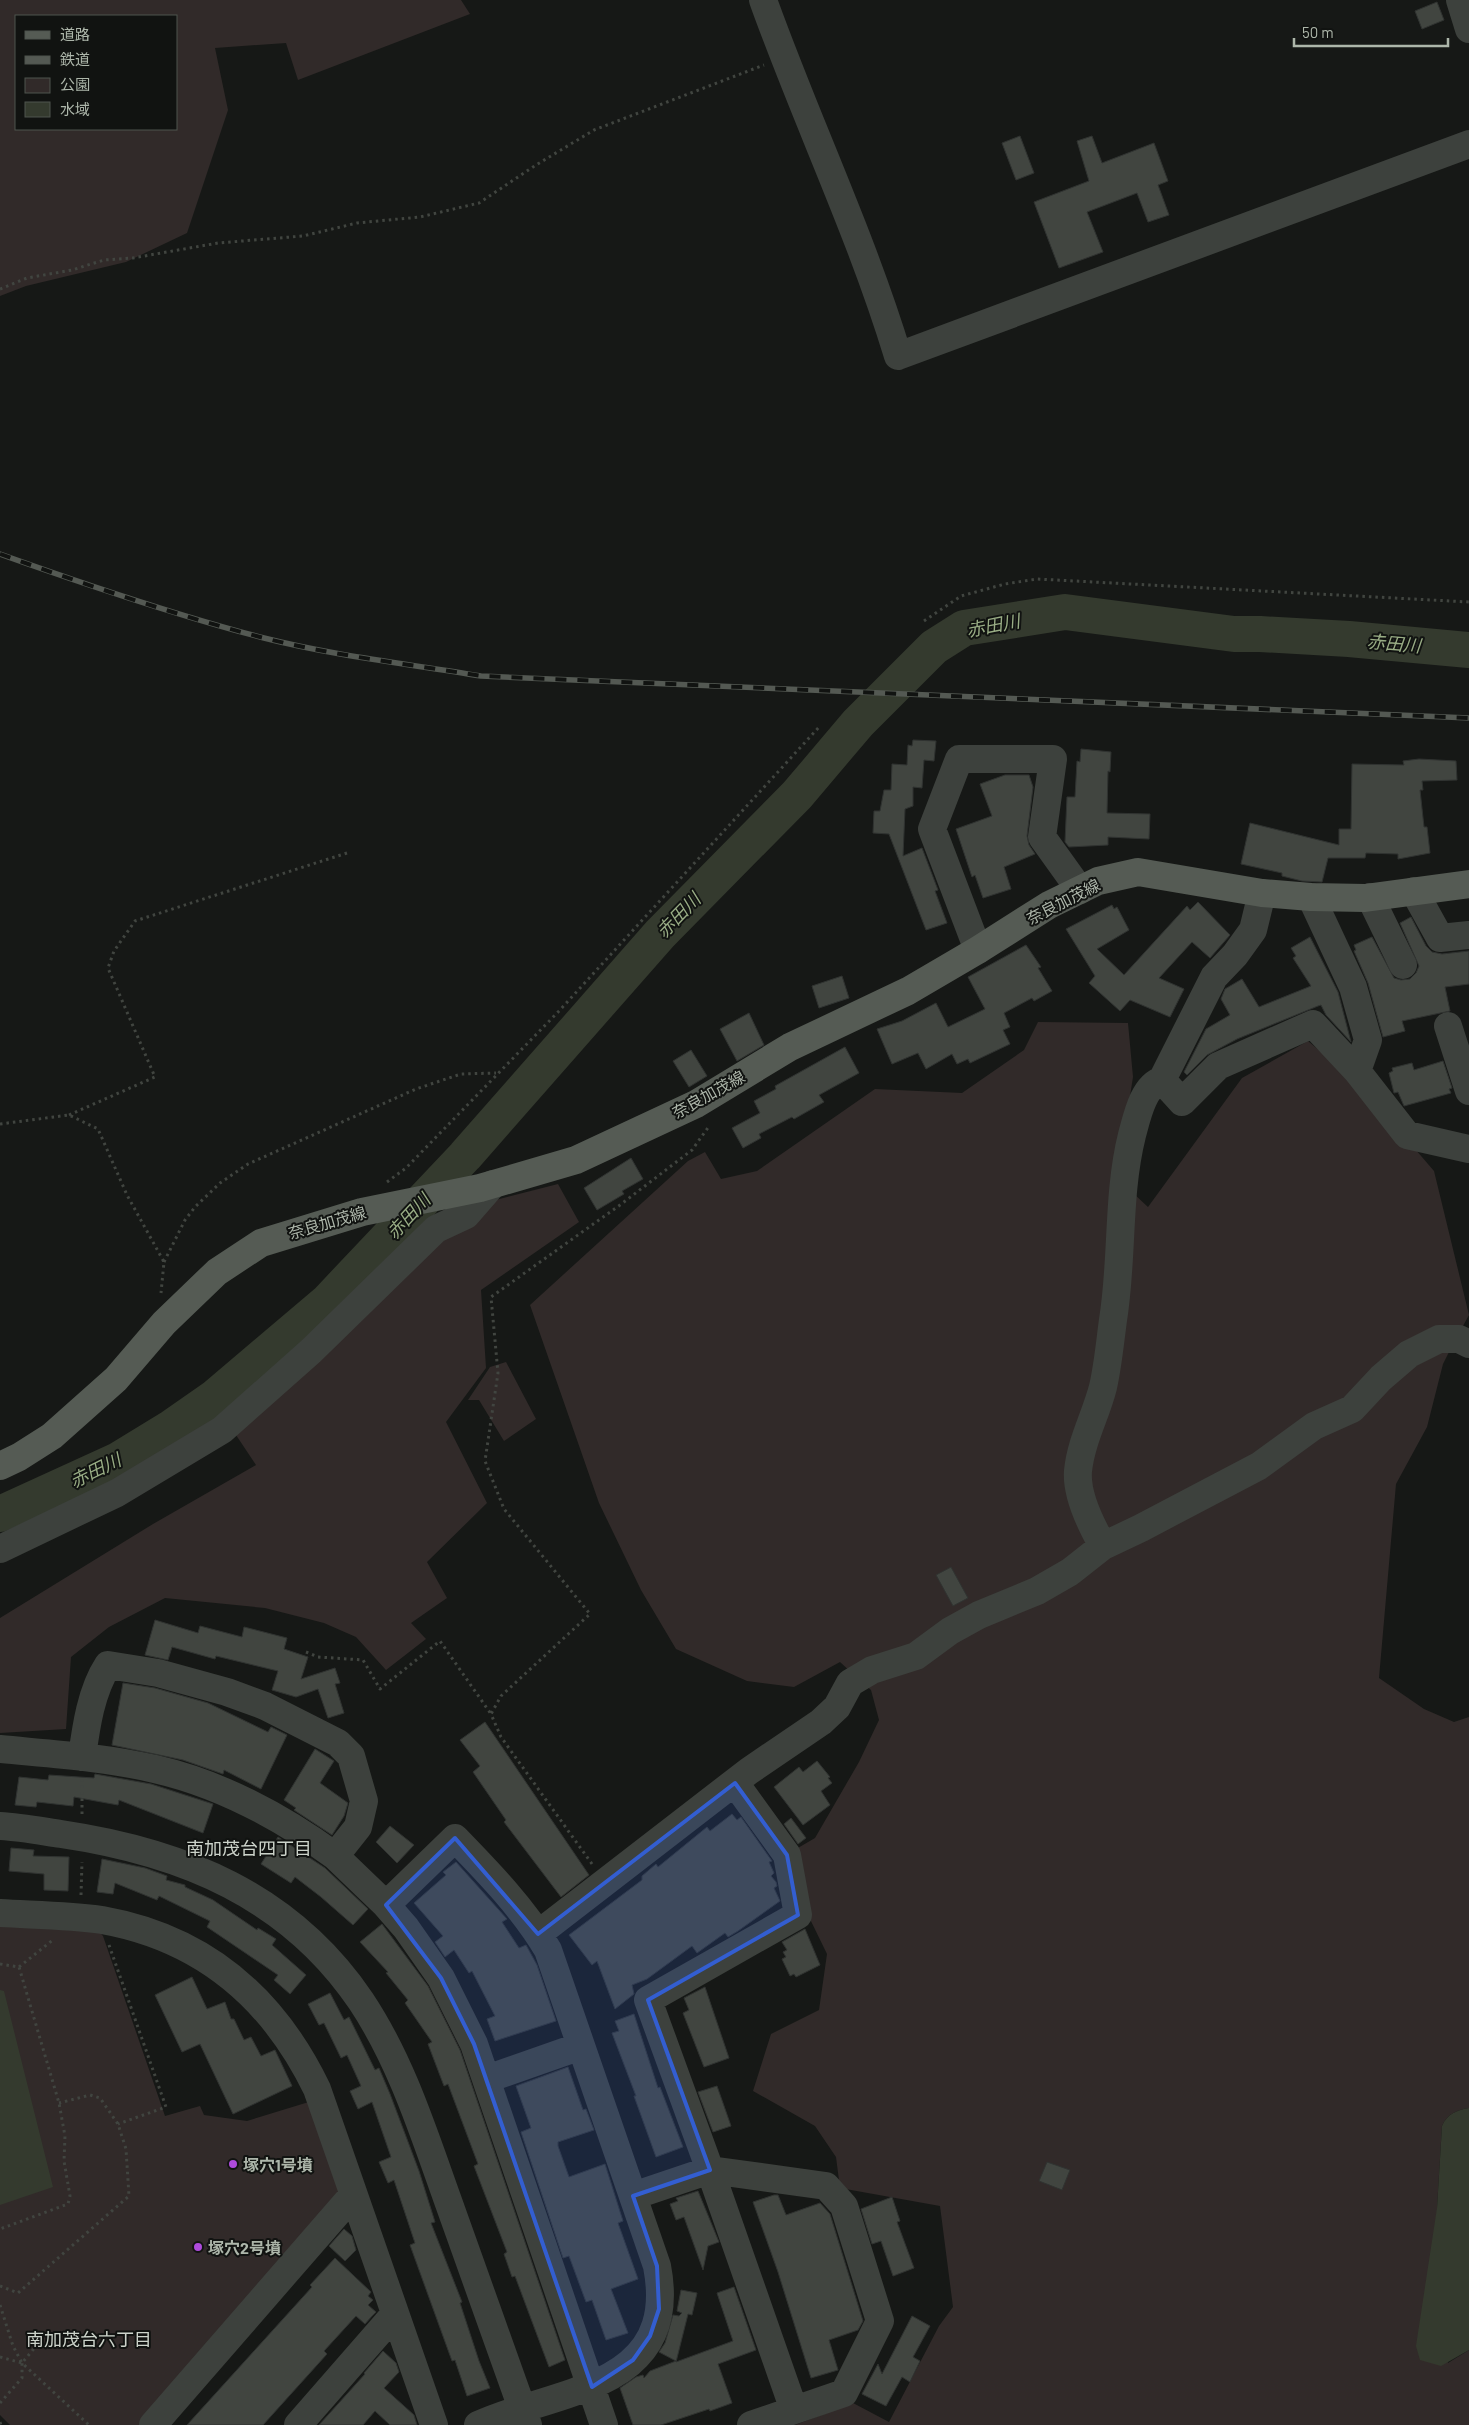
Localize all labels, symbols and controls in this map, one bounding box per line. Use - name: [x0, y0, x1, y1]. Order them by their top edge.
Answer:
- legend: [15, 15, 178, 130]
- scale bar: [1294, 15, 1448, 47]
- text: 50 m: [1302, 23, 1334, 41]
- text: 道路: [60, 25, 90, 43]
- text: 鉄道: [60, 50, 90, 68]
- text: 公園: [60, 75, 90, 93]
- text: 水域: [60, 100, 90, 118]
- water label: 赤田川: [964, 609, 1024, 641]
- water label: 赤田川: [1366, 630, 1424, 656]
- street label: 奈良加茂線: [1023, 874, 1103, 928]
- water label: 赤田川: [651, 886, 706, 942]
- street label: 奈良加茂線: [668, 1066, 748, 1122]
- water label: 赤田川: [382, 1187, 436, 1243]
- street label: 奈良加茂線: [286, 1202, 368, 1242]
- water label: 赤田川: [66, 1447, 126, 1492]
- district label: 南加茂台四丁目: [186, 1837, 312, 1859]
- place label: 塚穴1号墳: [243, 2155, 313, 2174]
- marker: 塚穴1号墳: [227, 2158, 239, 2170]
- place label: 塚穴2号墳: [208, 2238, 281, 2257]
- marker: 塚穴2号墳: [192, 2241, 204, 2253]
- district label: 南加茂台六丁目: [26, 2328, 152, 2350]

